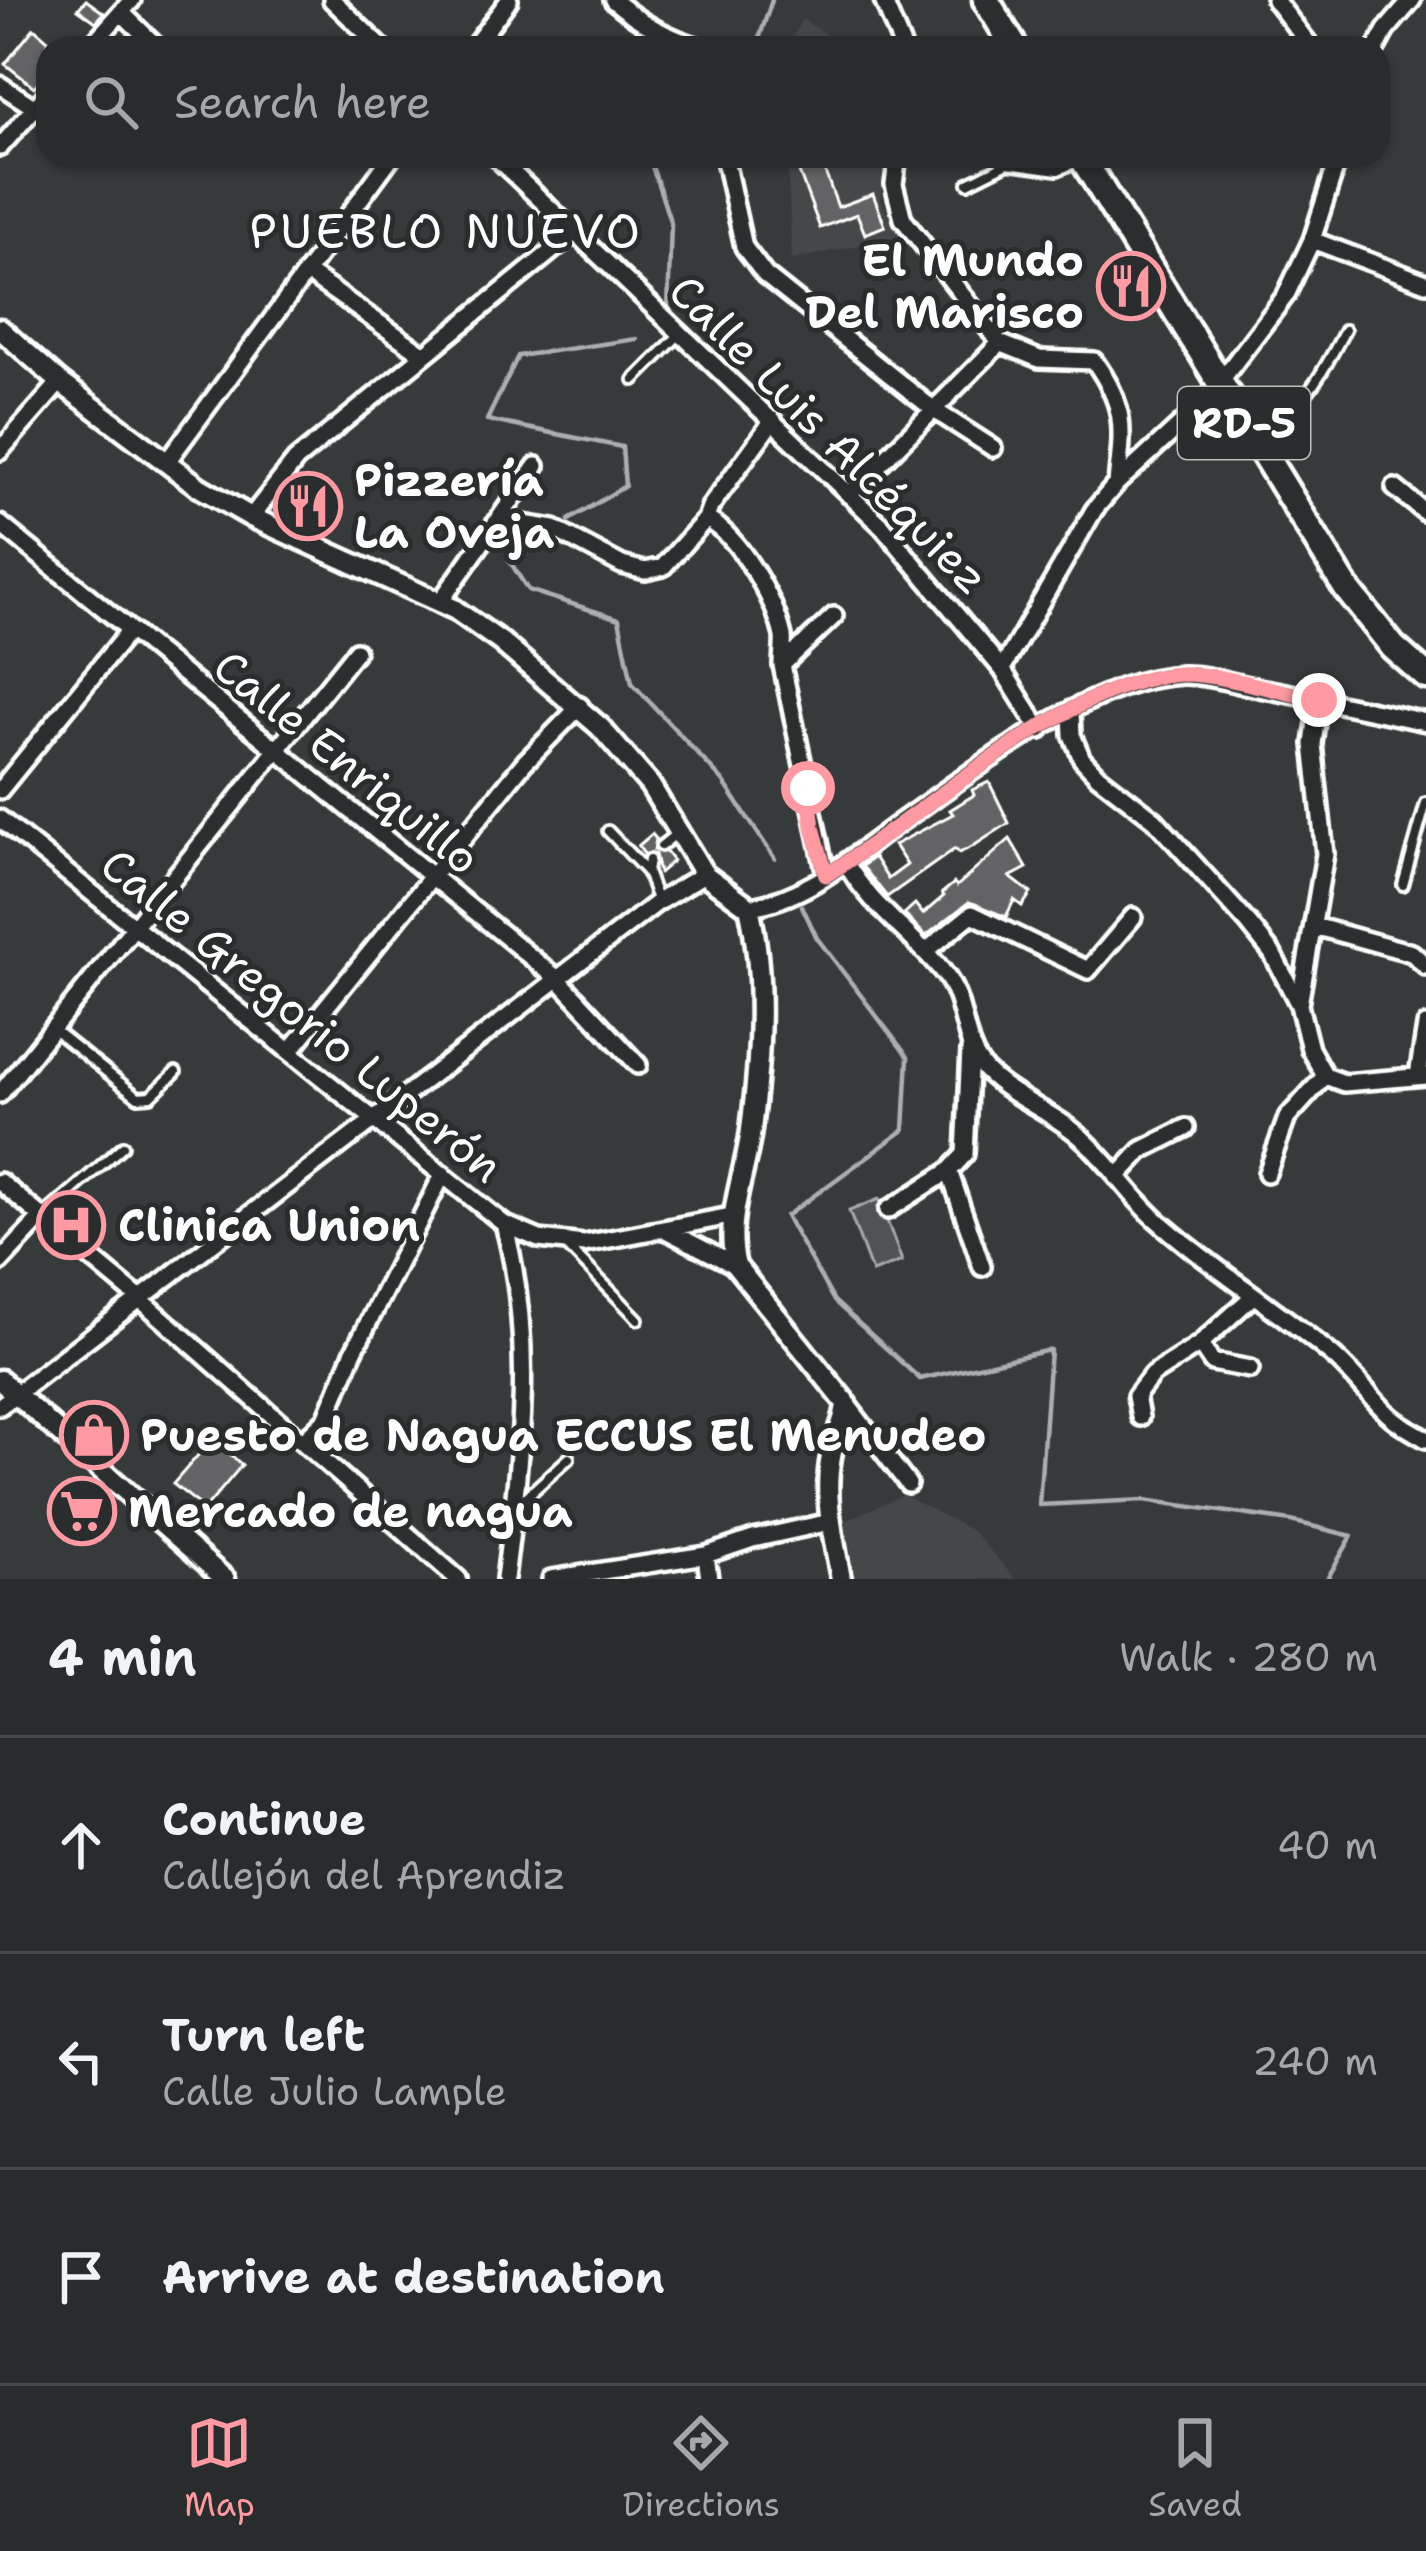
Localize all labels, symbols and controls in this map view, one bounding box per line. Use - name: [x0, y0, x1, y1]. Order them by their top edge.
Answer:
- search box: [36, 36, 1390, 168]
- icon: search: [78, 69, 144, 135]
- text: Search here: [174, 72, 431, 132]
- district label: PUEBLO NUEVO: [249, 199, 643, 263]
- place label: El Mundo Del Marisco: [805, 230, 1084, 342]
- restaurant icon: El Mundo Del Marisco: [1096, 251, 1166, 321]
- street label: Calle Luis Alcéquiez: [656, 261, 1002, 607]
- road number: RD-5: [1178, 387, 1310, 459]
- place label: Pizzería La Oveja: [354, 450, 555, 562]
- restaurant icon: Pizzería La Oveja: [273, 471, 343, 541]
- street label: Calle Enriquillo: [201, 636, 493, 888]
- route end: [1292, 673, 1346, 727]
- route start: [781, 761, 835, 815]
- street label: Calle Gregorio Luperón: [89, 834, 515, 1196]
- hospital icon: Clinica Union: [36, 1190, 106, 1260]
- place label: Clinica Union: [118, 1195, 420, 1255]
- shop icon: Puesto de Nagua ECCUS El Menudeo: [59, 1400, 129, 1470]
- place label: Puesto de Nagua ECCUS El Menudeo: [140, 1405, 986, 1465]
- supermarket icon: Mercado de nagua: [47, 1476, 117, 1546]
- place label: Mercado de nagua: [128, 1481, 573, 1541]
- text: 4 min: [48, 1623, 197, 1691]
- text: Walk · 280 m: [1119, 1631, 1378, 1683]
- text: Continue: [162, 1789, 366, 1849]
- icon: ahead: [48, 1812, 114, 1878]
- text: 40 m: [1277, 1819, 1378, 1871]
- text: Callejón del Aprendiz: [162, 1849, 566, 1901]
- text: Turn left: [162, 2005, 365, 2065]
- icon: left: [48, 2028, 114, 2094]
- text: 240 m: [1252, 2035, 1378, 2087]
- text: Calle Julio Lample: [162, 2065, 507, 2117]
- icon: arrive: [48, 2244, 114, 2310]
- text: Arrive at destination: [162, 2247, 665, 2307]
- tab: Map: [184, 2410, 255, 2527]
- tab: Directions: [623, 2410, 780, 2527]
- tab: Saved: [1148, 2410, 1242, 2527]

